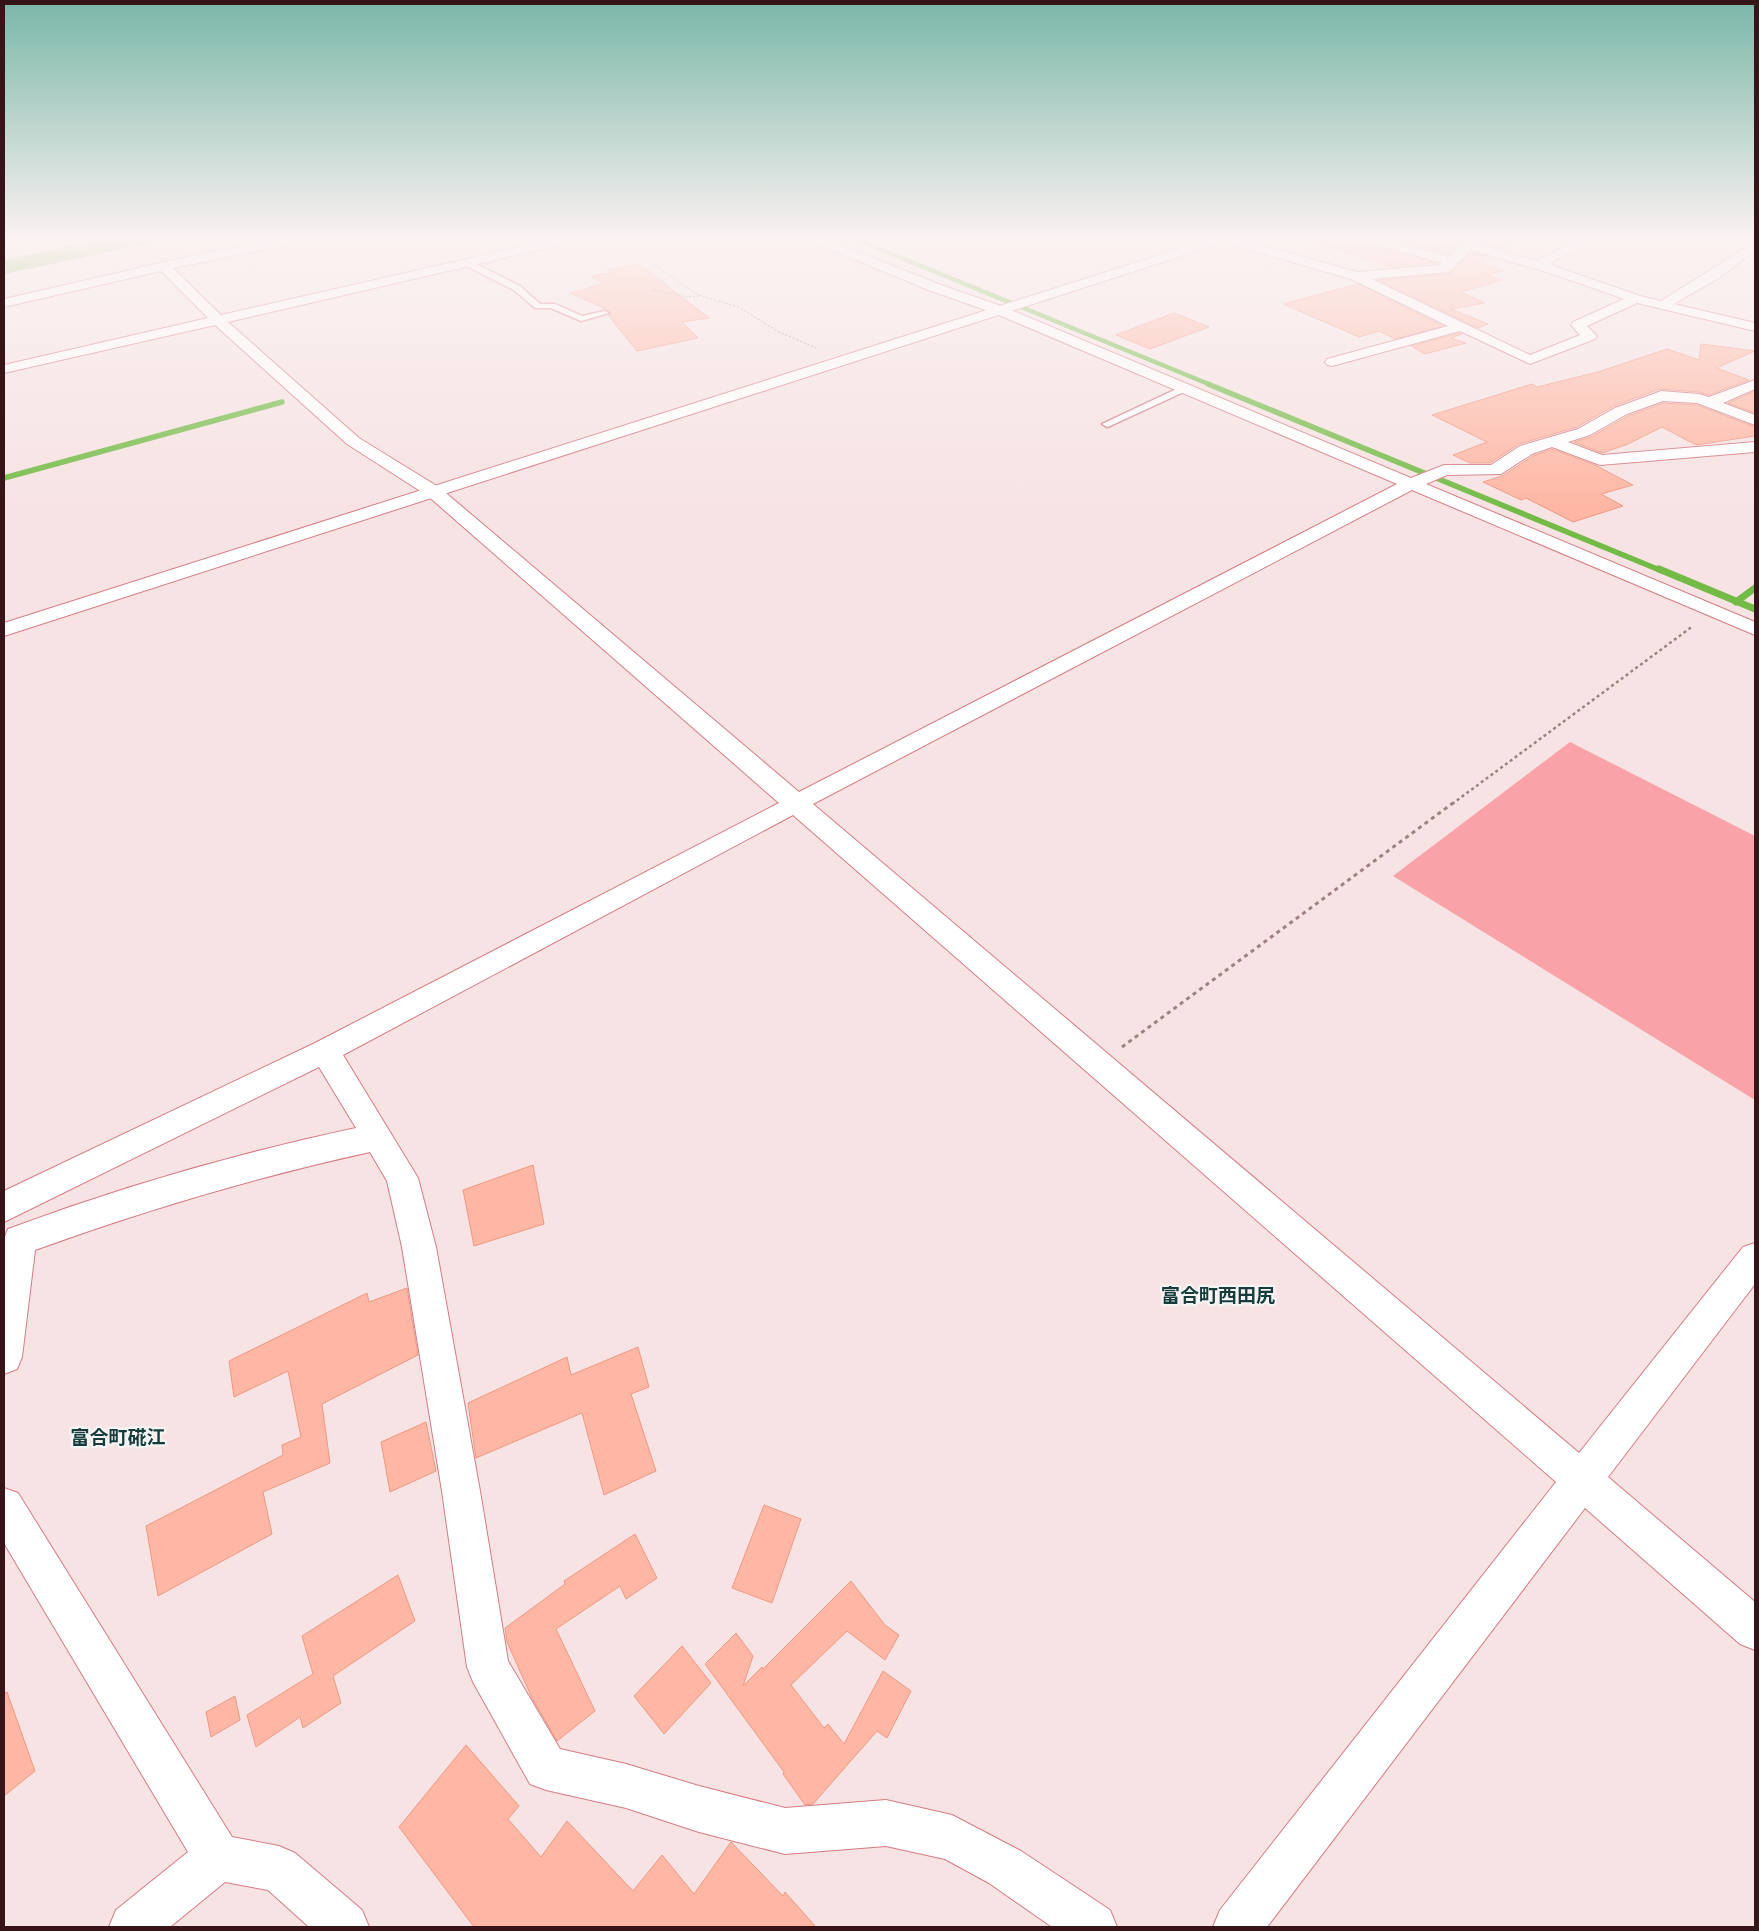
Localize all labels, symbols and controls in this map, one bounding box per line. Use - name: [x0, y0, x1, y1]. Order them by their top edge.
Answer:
- district label: 富合町西田尻: [1161, 1284, 1275, 1307]
- district label: 富合町硴江: [70, 1426, 166, 1449]

